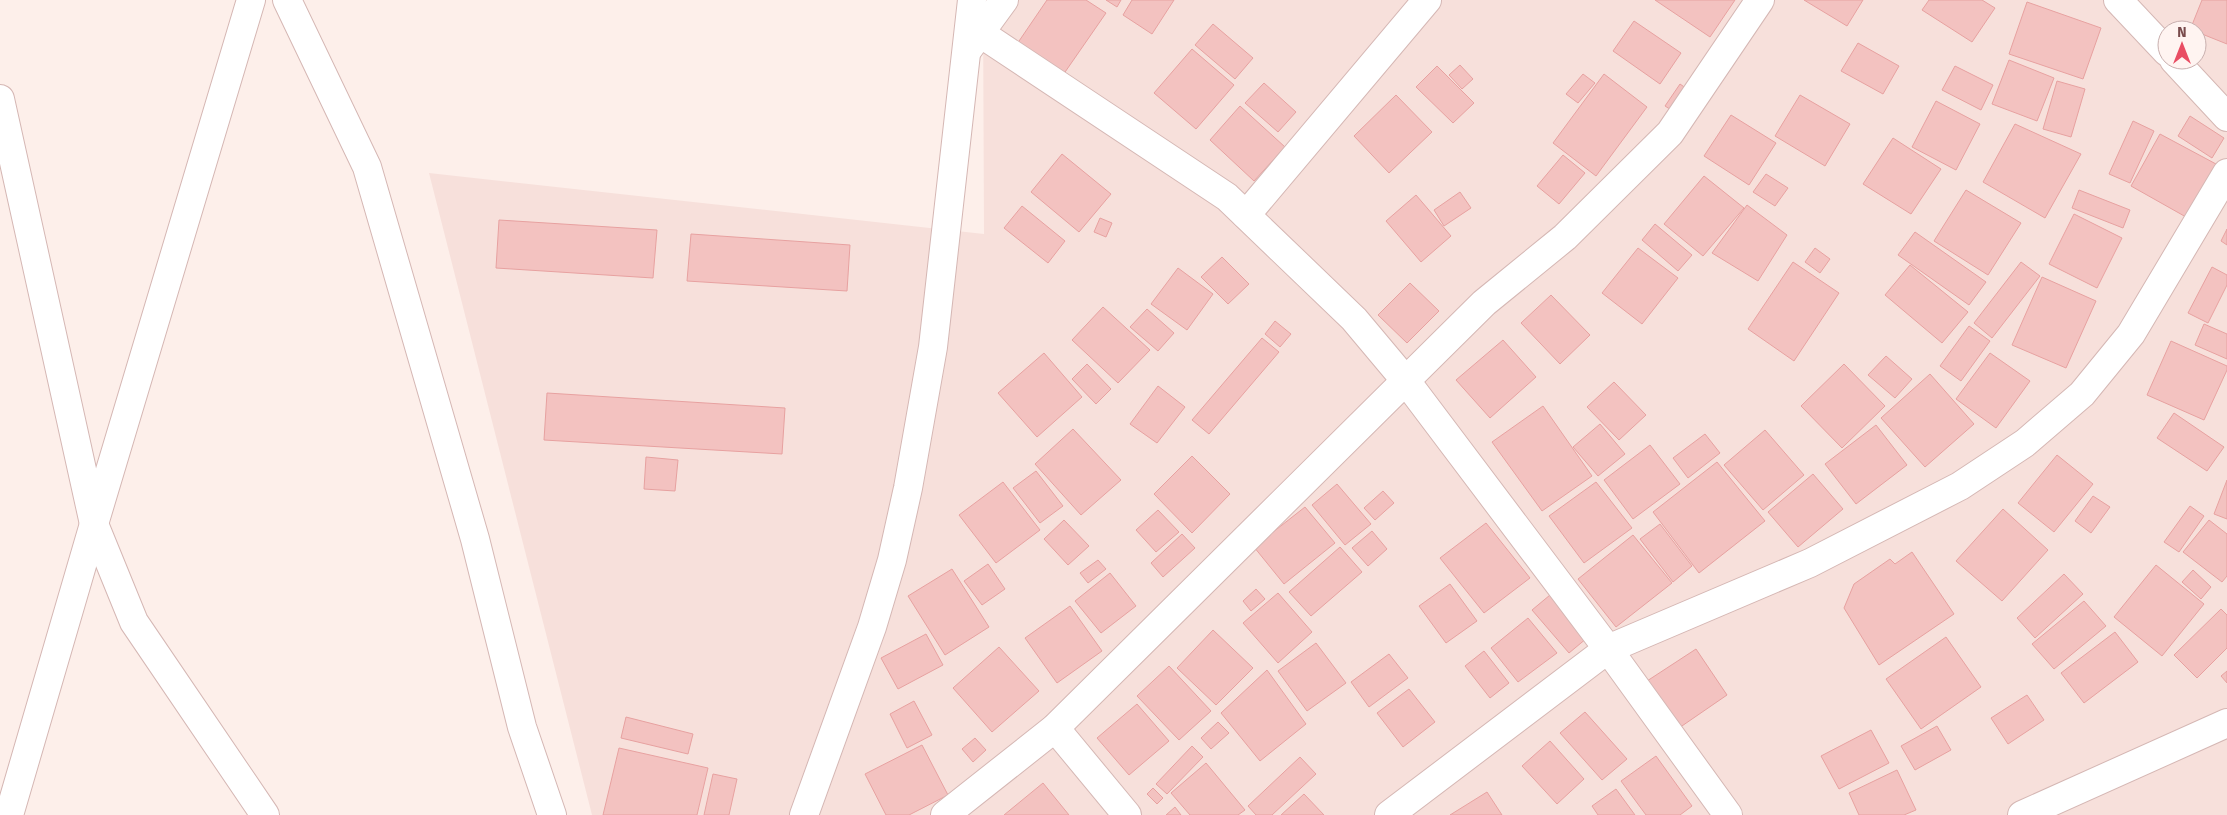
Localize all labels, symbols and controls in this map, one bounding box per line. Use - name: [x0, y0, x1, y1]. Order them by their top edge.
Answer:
- north arrow: [2157, 20, 2207, 70]
- text: N: [2177, 24, 2187, 41]

